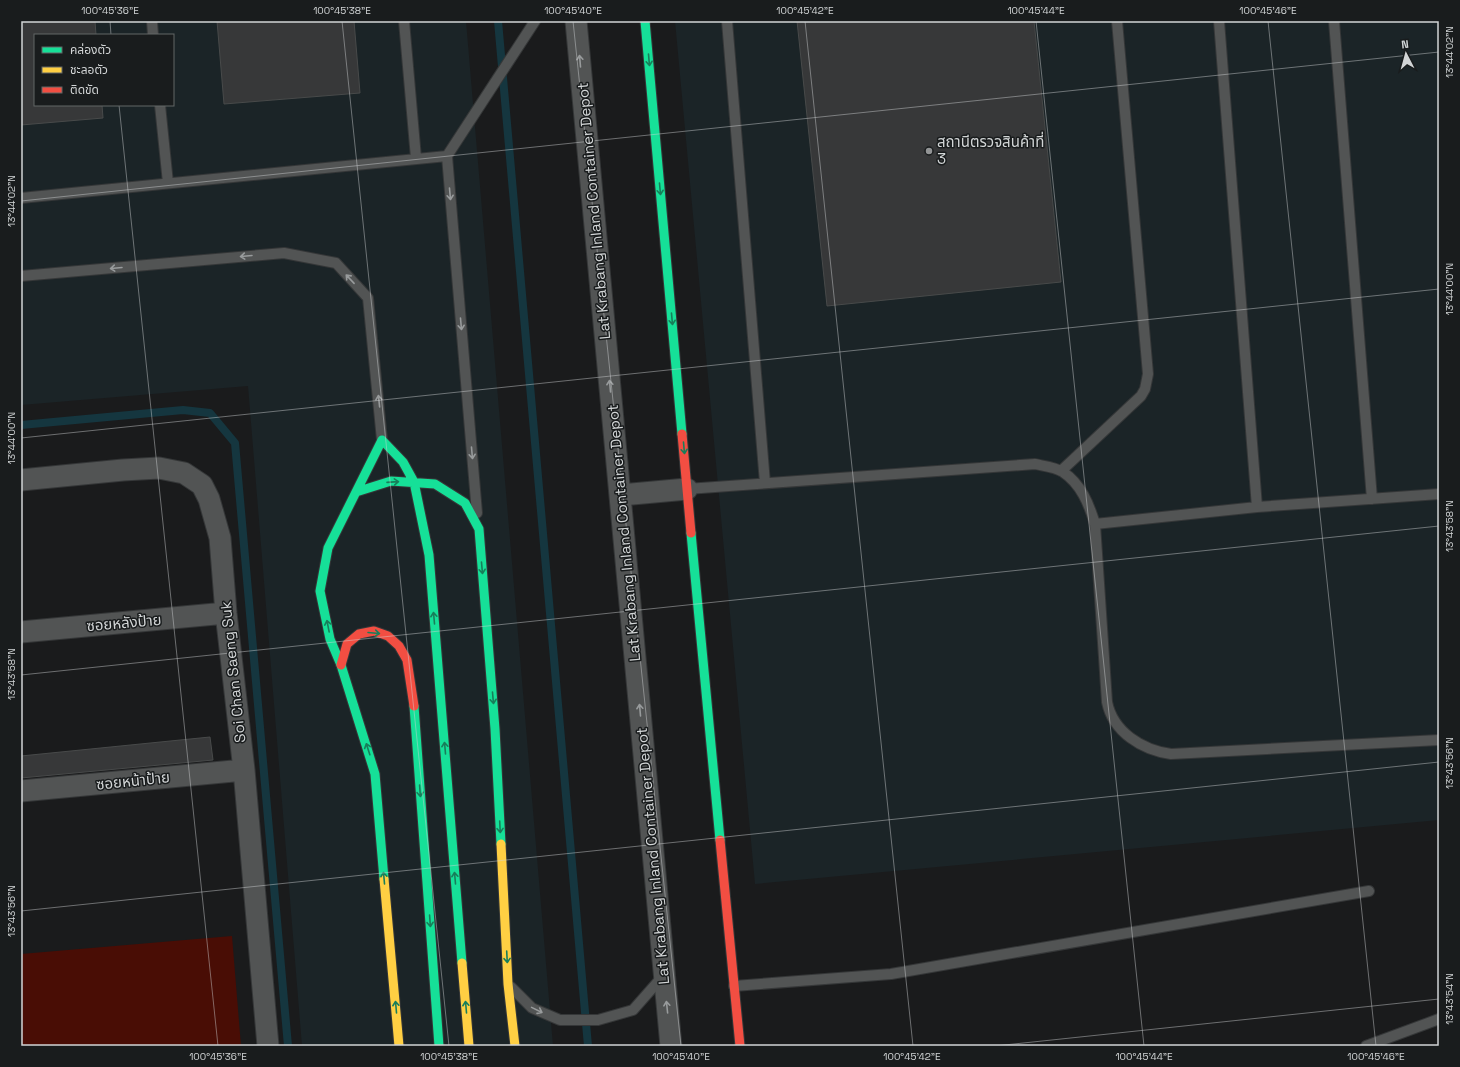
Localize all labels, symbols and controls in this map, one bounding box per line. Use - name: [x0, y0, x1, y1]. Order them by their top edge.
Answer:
- text: 100°45'36"E: [81, 4, 139, 17]
- text: 100°45'38"E: [313, 4, 371, 17]
- text: 100°45'40"E: [544, 4, 602, 17]
- text: 100°45'42"E: [776, 4, 834, 17]
- text: 100°45'44"E: [1007, 4, 1065, 17]
- text: 100°45'46"E: [1239, 4, 1297, 17]
- text: 13°44'02"N: [1443, 26, 1456, 78]
- legend: [34, 34, 174, 106]
- north arrow: [1386, 34, 1426, 74]
- text: N: [1401, 37, 1409, 51]
- text: คล่องตัว: [70, 42, 111, 58]
- one-way arrow: [645, 53, 652, 66]
- one-way arrow: [576, 55, 584, 68]
- text: ชะลอตัว: [70, 62, 108, 78]
- text: ติดขัด: [70, 82, 99, 98]
- street label: Lat Krabang Inland Container Depot: [573, 82, 614, 340]
- place label: สถานีตรวจสินค้าที่ 3: [937, 131, 1044, 168]
- marker: สถานีตรวจสินค้าที่ 3: [924, 146, 934, 156]
- text: 13°44'02"N: [5, 175, 18, 227]
- one-way arrow: [657, 182, 664, 195]
- one-way arrow: [447, 187, 454, 200]
- one-way arrow: [240, 253, 253, 260]
- text: 13°44'00"N: [1443, 263, 1456, 315]
- one-way arrow: [110, 264, 123, 271]
- one-way arrow: [345, 274, 355, 284]
- one-way arrow: [668, 312, 676, 325]
- one-way arrow: [458, 317, 465, 330]
- one-way arrow: [607, 380, 614, 393]
- one-way arrow: [375, 395, 382, 408]
- street label: Lat Krabang Inland Container Depot: [603, 404, 644, 662]
- text: 13°44'00"N: [5, 412, 18, 464]
- one-way arrow: [680, 441, 687, 454]
- one-way arrow: [469, 446, 476, 459]
- one-way arrow: [386, 479, 399, 486]
- text: 13°43'58"N: [1443, 500, 1456, 552]
- one-way arrow: [478, 561, 485, 574]
- street label: Soi Chan Saeng Suk: [216, 600, 249, 744]
- street label: ซอยหลังป้าย: [86, 610, 162, 635]
- one-way arrow: [430, 612, 437, 625]
- one-way arrow: [323, 620, 331, 633]
- one-way arrow: [367, 630, 380, 637]
- text: 13°43'58"N: [5, 648, 18, 700]
- one-way arrow: [489, 691, 496, 704]
- one-way arrow: [636, 704, 644, 717]
- street label: Lat Krabang Inland Container Depot: [632, 727, 673, 985]
- text: 13°43'56"N: [1443, 737, 1456, 789]
- one-way arrow: [441, 742, 448, 755]
- one-way arrow: [363, 744, 371, 756]
- street label: ซอยหน้าป้าย: [95, 767, 171, 794]
- one-way arrow: [416, 784, 423, 797]
- one-way arrow: [497, 820, 504, 833]
- one-way arrow: [381, 872, 388, 885]
- one-way arrow: [452, 872, 459, 885]
- text: 13°43'56"N: [5, 885, 18, 937]
- one-way arrow: [426, 914, 433, 927]
- one-way arrow: [503, 950, 510, 963]
- text: 13°43'54"N: [1443, 973, 1456, 1025]
- one-way arrow: [392, 1001, 399, 1014]
- one-way arrow: [462, 1001, 469, 1014]
- one-way arrow: [663, 1001, 671, 1014]
- one-way arrow: [531, 1007, 543, 1014]
- text: 100°45'36"E: [189, 1050, 247, 1063]
- text: 100°45'38"E: [420, 1050, 478, 1063]
- text: 100°45'40"E: [652, 1050, 710, 1063]
- text: 100°45'42"E: [883, 1050, 941, 1063]
- text: 100°45'44"E: [1115, 1050, 1173, 1063]
- text: 100°45'46"E: [1347, 1050, 1405, 1063]

